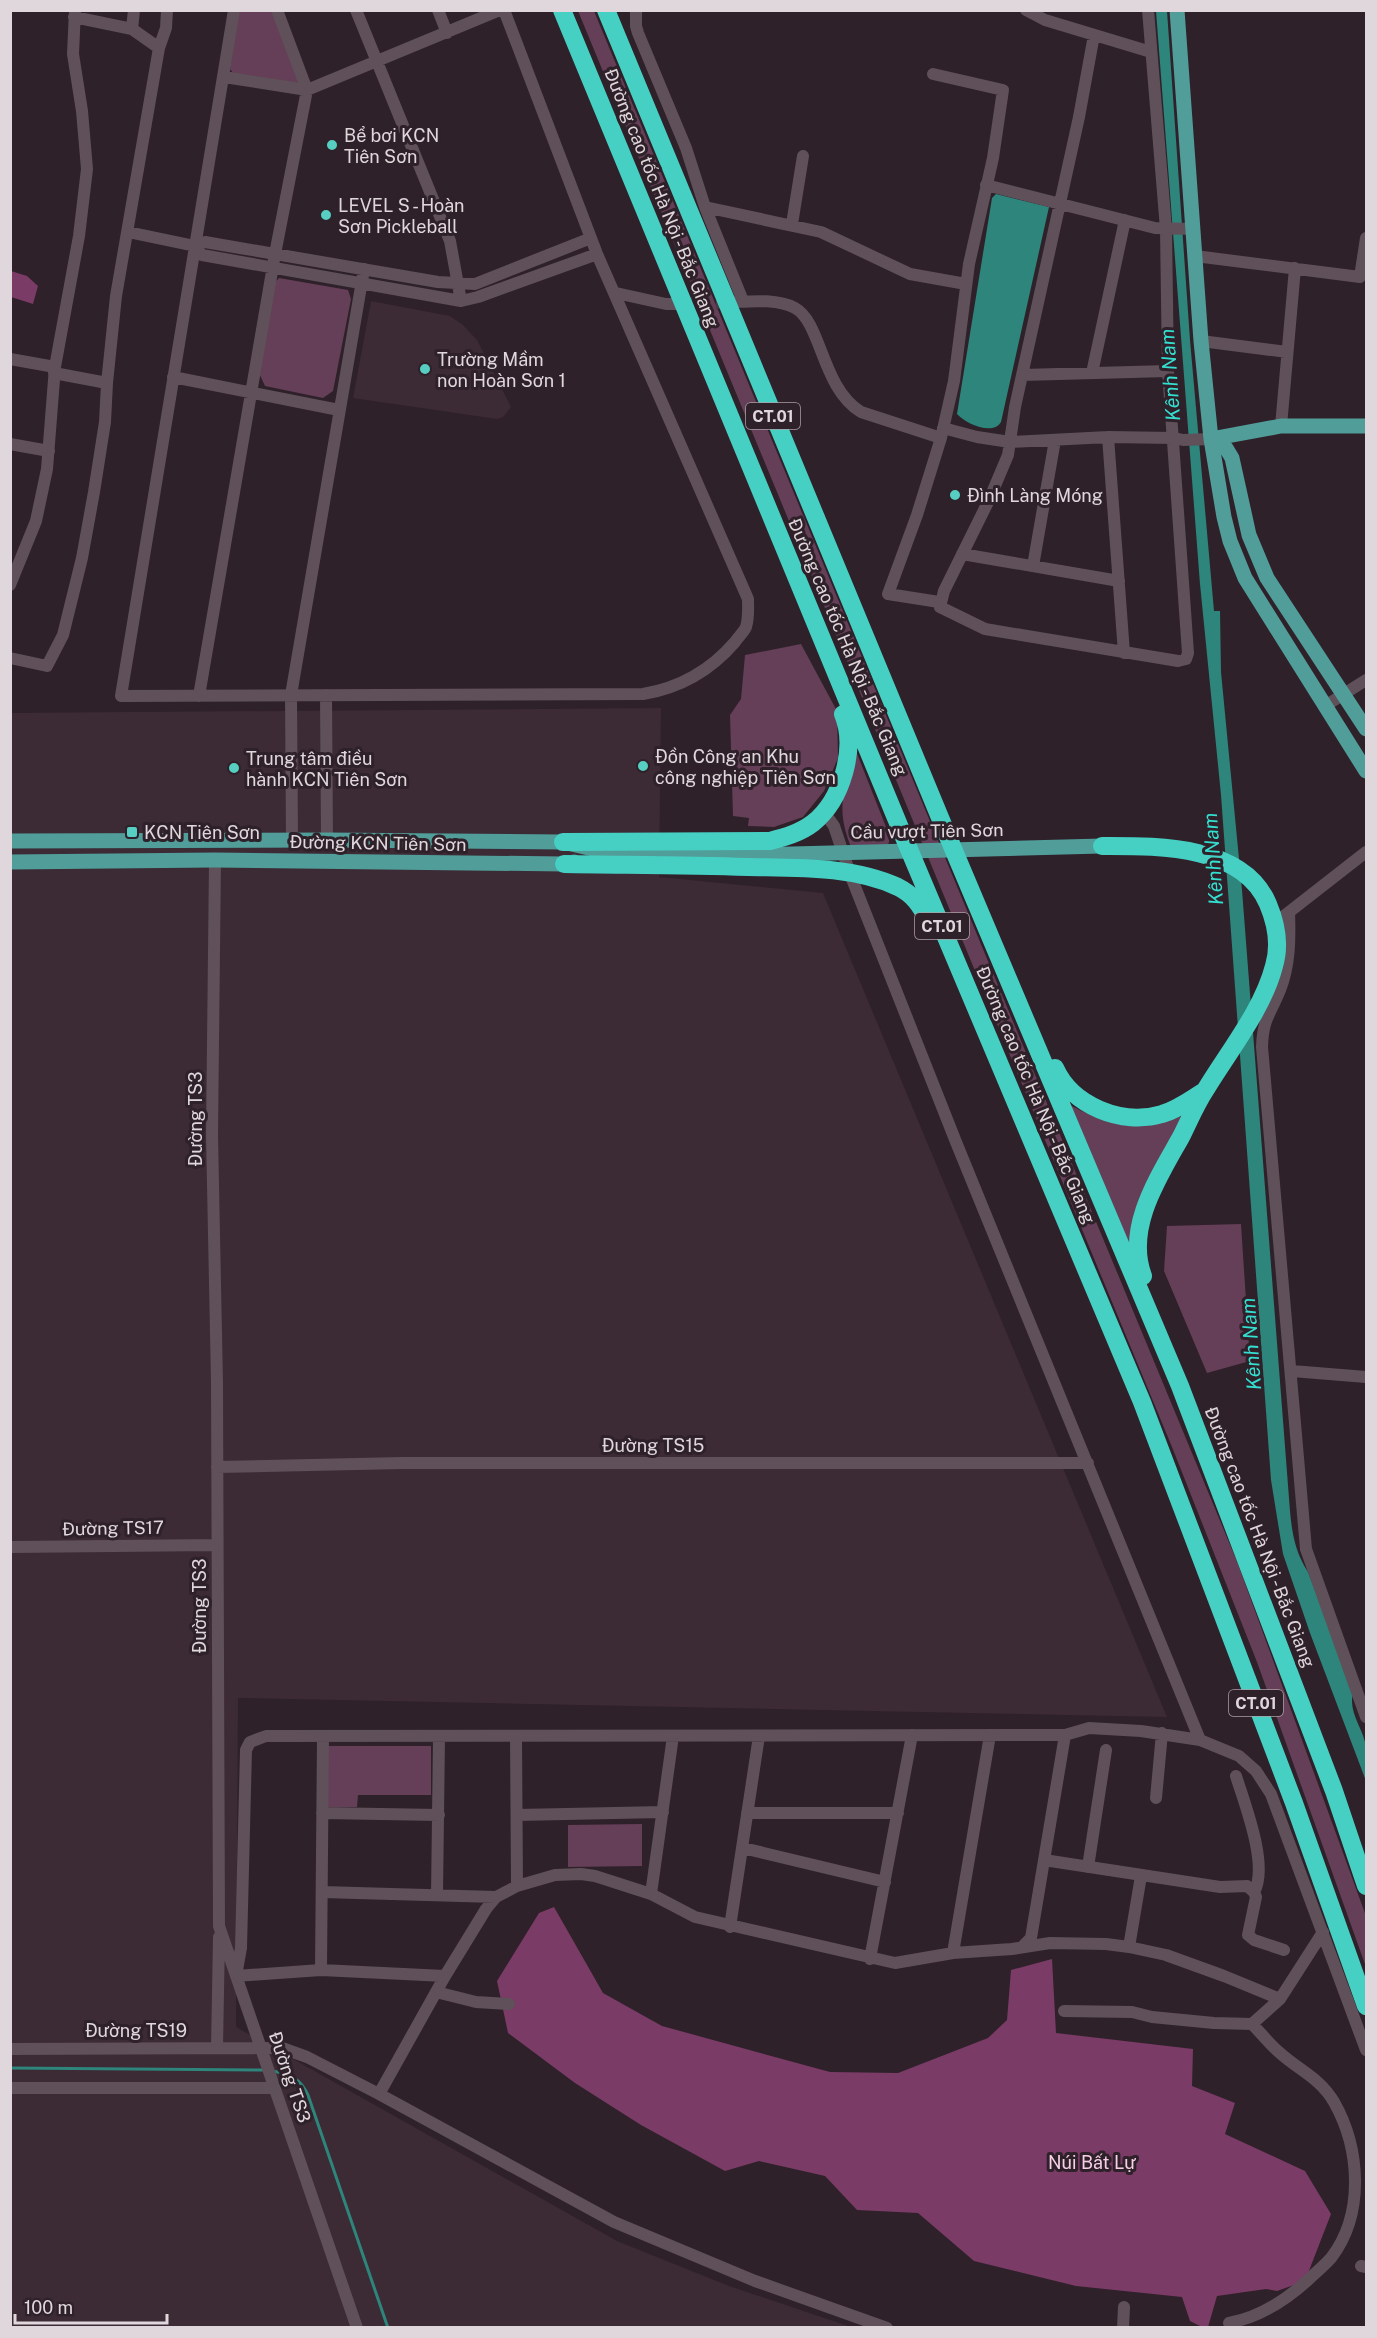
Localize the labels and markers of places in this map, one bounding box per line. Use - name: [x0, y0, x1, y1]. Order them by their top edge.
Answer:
- place label: Bể bơi KCN Tiên Sơn: [344, 125, 439, 167]
- marker: Bể bơi KCN Tiên Sơn: [325, 138, 339, 152]
- place label: LEVEL S - Hoàn Sơn Pickleball: [338, 195, 465, 237]
- marker: LEVEL S - Hoàn Sơn Pickleball: [319, 208, 333, 222]
- place label: Trường Mầm non Hoàn Sơn 1: [437, 349, 566, 391]
- marker: Trường Mầm non Hoàn Sơn 1: [418, 362, 432, 376]
- place label: Đình Làng Móng: [967, 485, 1103, 506]
- marker: Đình Làng Móng: [948, 488, 962, 502]
- place label: Đồn Công an Khu công nghiệp Tiên Sơn: [655, 746, 836, 788]
- place label: Trung tâm điều hành KCN Tiên Sơn: [246, 748, 407, 790]
- marker: Đồn Công an Khu công nghiệp Tiên Sơn: [636, 759, 650, 773]
- marker: Trung tâm điều hành KCN Tiên Sơn: [227, 761, 241, 775]
- place label: KCN Tiên Sơn: [144, 822, 260, 843]
- marker: KCN Tiên Sơn: [125, 825, 139, 839]

